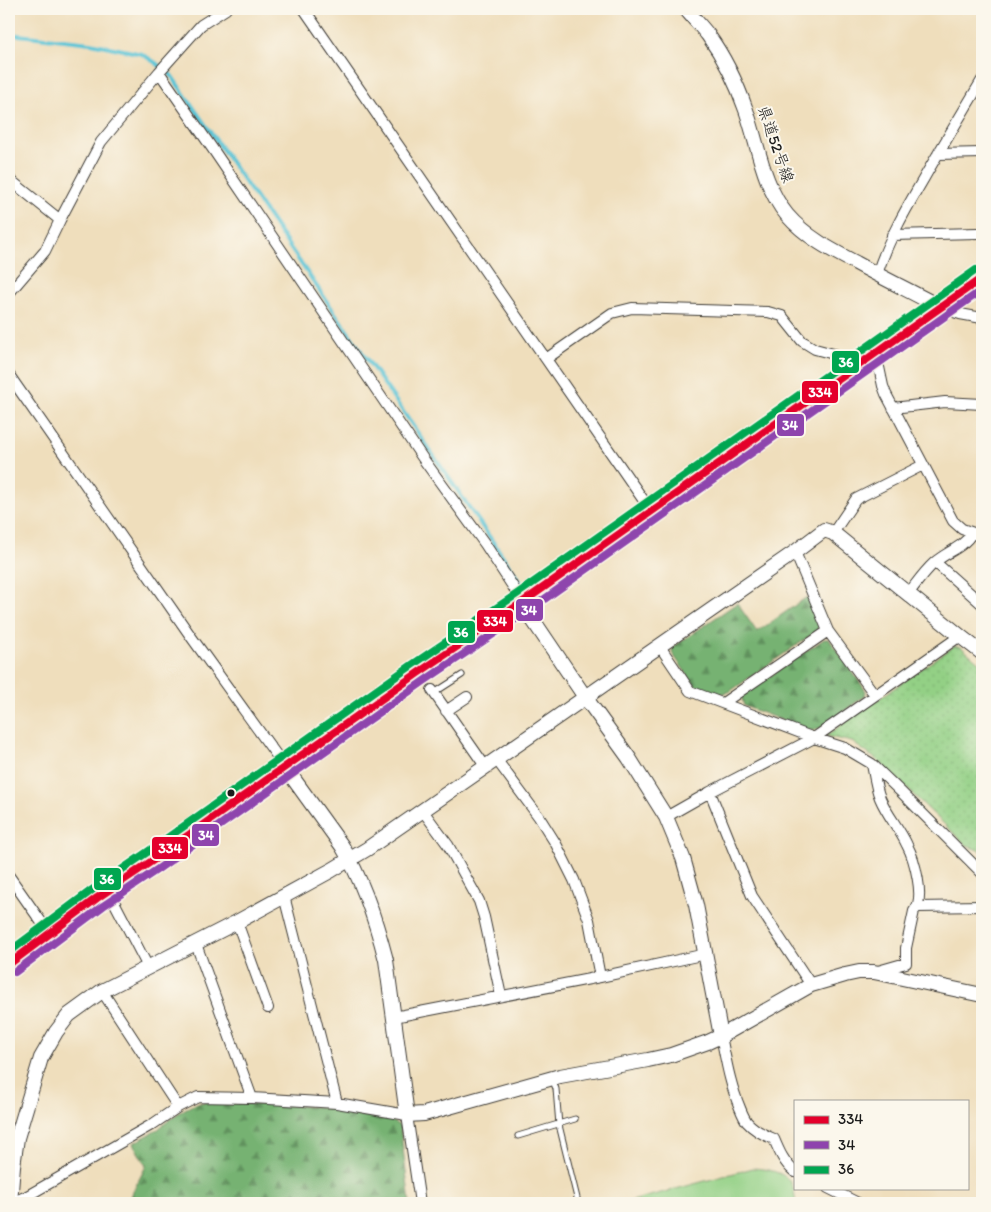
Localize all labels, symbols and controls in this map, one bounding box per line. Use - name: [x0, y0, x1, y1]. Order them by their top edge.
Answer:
- street label: 県道52号線: [754, 103, 798, 185]
- line badge: 36: [831, 350, 860, 374]
- text: 36: [838, 354, 854, 371]
- line badge: 334: [801, 380, 839, 404]
- text: 334: [808, 384, 832, 401]
- line badge: 34: [776, 413, 805, 437]
- text: 34: [782, 417, 799, 434]
- line badge: 34: [515, 598, 544, 622]
- text: 34: [521, 602, 538, 619]
- line badge: 334: [476, 609, 514, 633]
- text: 334: [483, 613, 507, 630]
- line badge: 36: [447, 620, 476, 644]
- text: 36: [453, 624, 469, 641]
- unlabelled marker: [226, 788, 236, 798]
- line badge: 34: [191, 823, 220, 847]
- text: 34: [198, 827, 215, 844]
- line badge: 334: [151, 836, 189, 860]
- text: 334: [158, 840, 182, 857]
- line badge: 36: [93, 867, 122, 891]
- text: 36: [99, 871, 115, 888]
- legend: [794, 1100, 968, 1190]
- text: 334: [838, 1110, 863, 1128]
- text: 34: [838, 1136, 855, 1154]
- text: 36: [838, 1160, 854, 1178]

